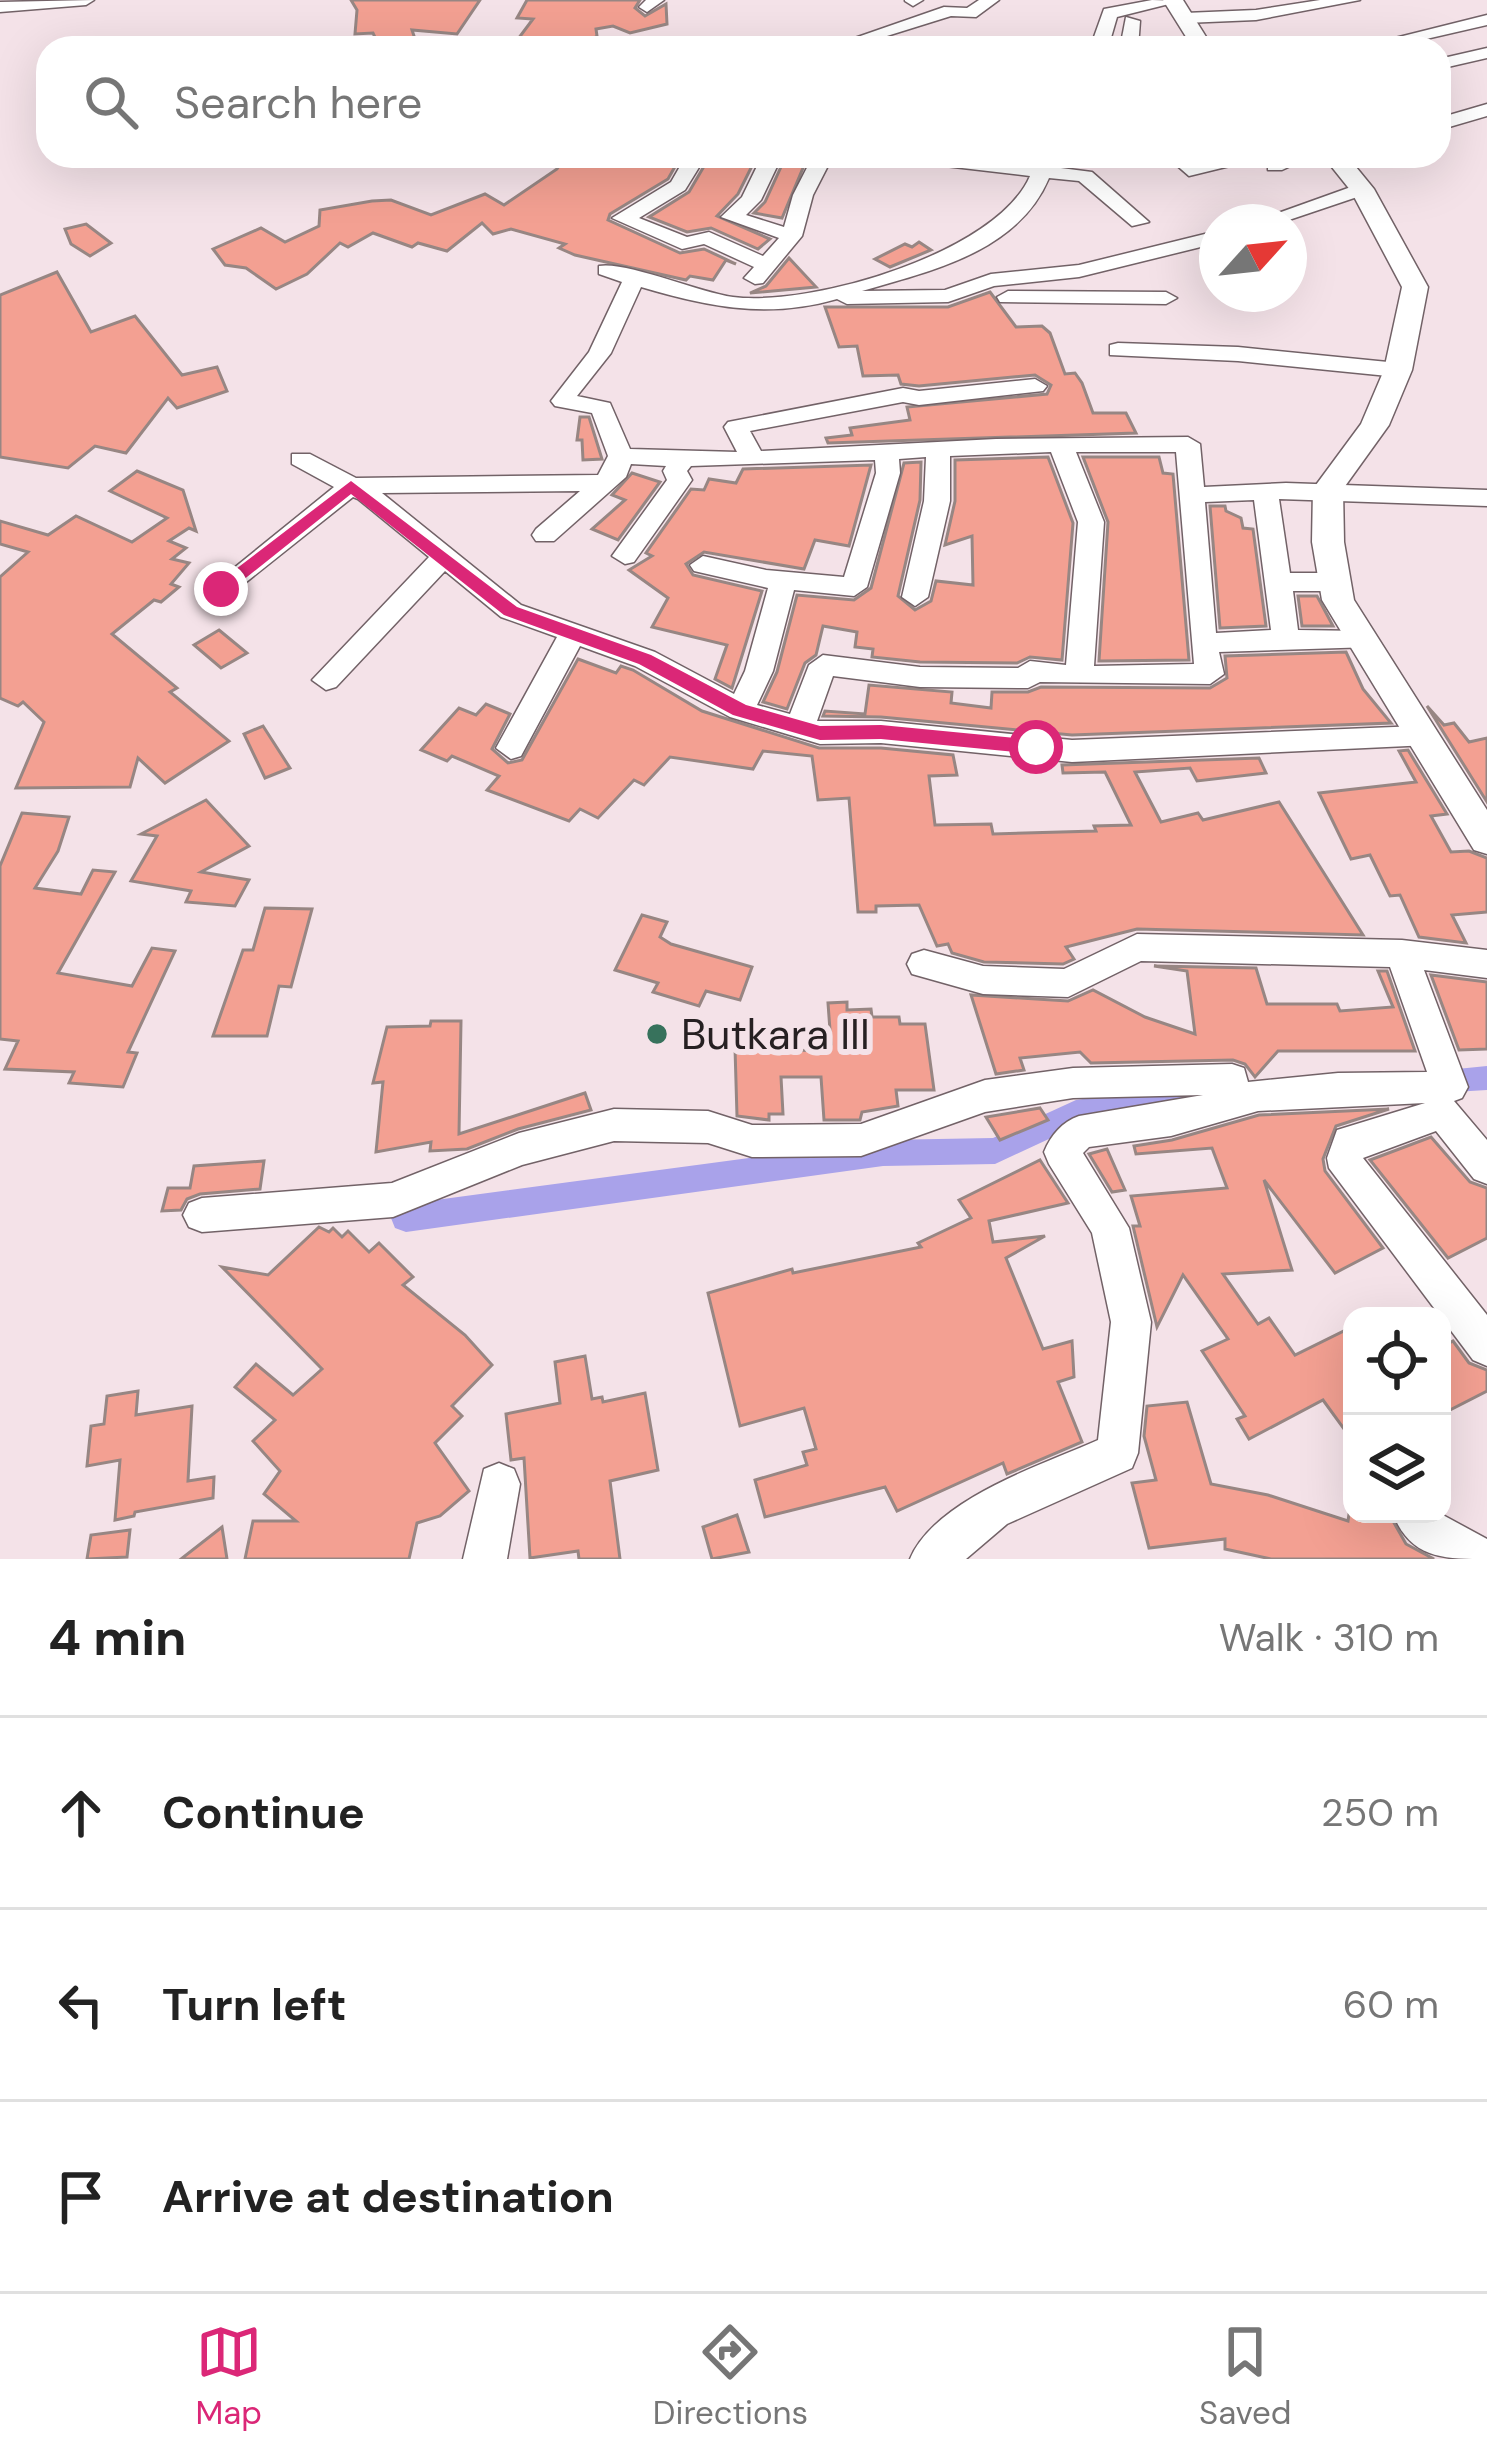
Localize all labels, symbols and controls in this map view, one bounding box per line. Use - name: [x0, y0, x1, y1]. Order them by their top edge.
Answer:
- search box: [36, 36, 1451, 168]
- icon: search: [78, 69, 144, 135]
- text: Search here: [174, 73, 422, 132]
- north arrow: [1199, 204, 1307, 312]
- route end: [194, 562, 248, 616]
- route start: [1009, 720, 1063, 774]
- place label: Butkara III: [681, 1007, 870, 1062]
- marker: Butkara III: [644, 1021, 670, 1047]
- map controls: [1343, 1307, 1451, 1523]
- button: locate: [1343, 1307, 1451, 1415]
- button: layers: [1343, 1415, 1451, 1523]
- text: 4 min: [48, 1604, 187, 1671]
- text: Walk · 310 m: [1219, 1612, 1439, 1663]
- icon: ahead: [48, 1780, 114, 1846]
- text: Continue: [162, 1783, 365, 1842]
- text: 250 m: [1321, 1787, 1439, 1838]
- icon: left: [48, 1972, 114, 2038]
- text: Turn left: [162, 1975, 346, 2034]
- text: 60 m: [1343, 1979, 1439, 2030]
- icon: arrive: [48, 2164, 114, 2230]
- text: Arrive at destination: [162, 2167, 614, 2226]
- tab: Map: [195, 2319, 262, 2434]
- tab: Directions: [653, 2319, 808, 2434]
- tab: Saved: [1199, 2319, 1292, 2434]

